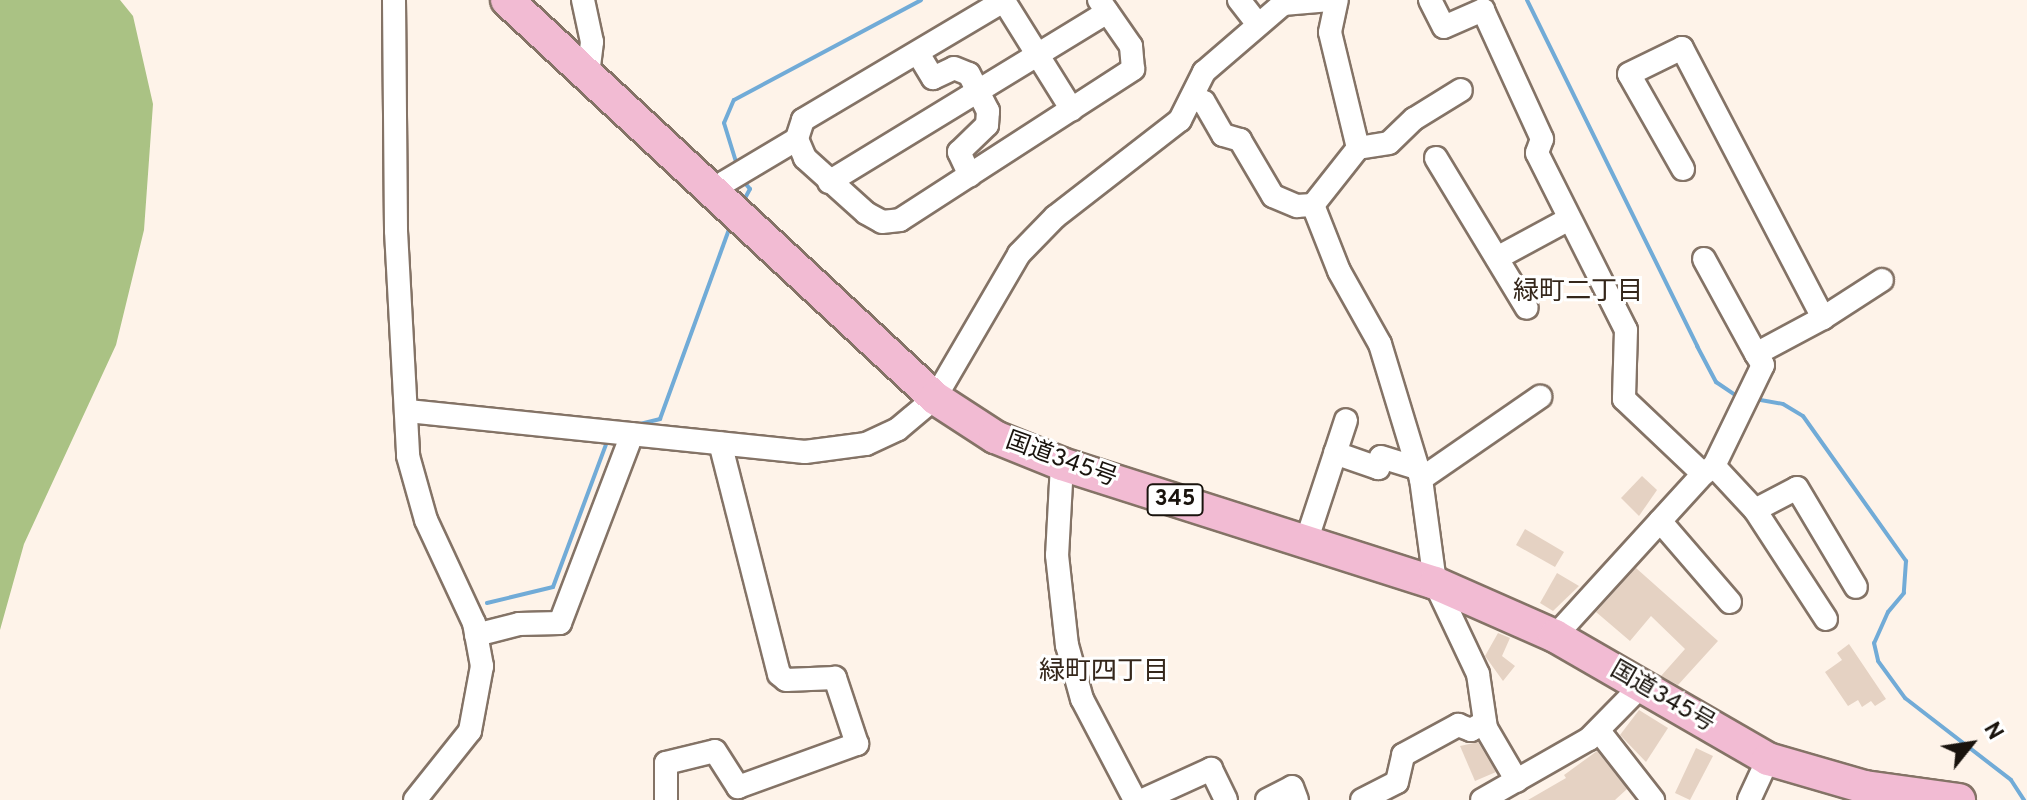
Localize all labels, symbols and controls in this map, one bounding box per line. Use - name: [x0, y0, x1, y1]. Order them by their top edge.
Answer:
- district label: 緑町二丁目: [1513, 277, 1643, 309]
- street label: 国道345号: [1001, 428, 1121, 494]
- road number: 345: [1145, 482, 1205, 518]
- street label: 国道345号: [1604, 656, 1720, 740]
- district label: 緑町四丁目: [1039, 657, 1169, 689]
- north arrow: [1931, 704, 2011, 784]
- text: N: [1977, 718, 2008, 745]

